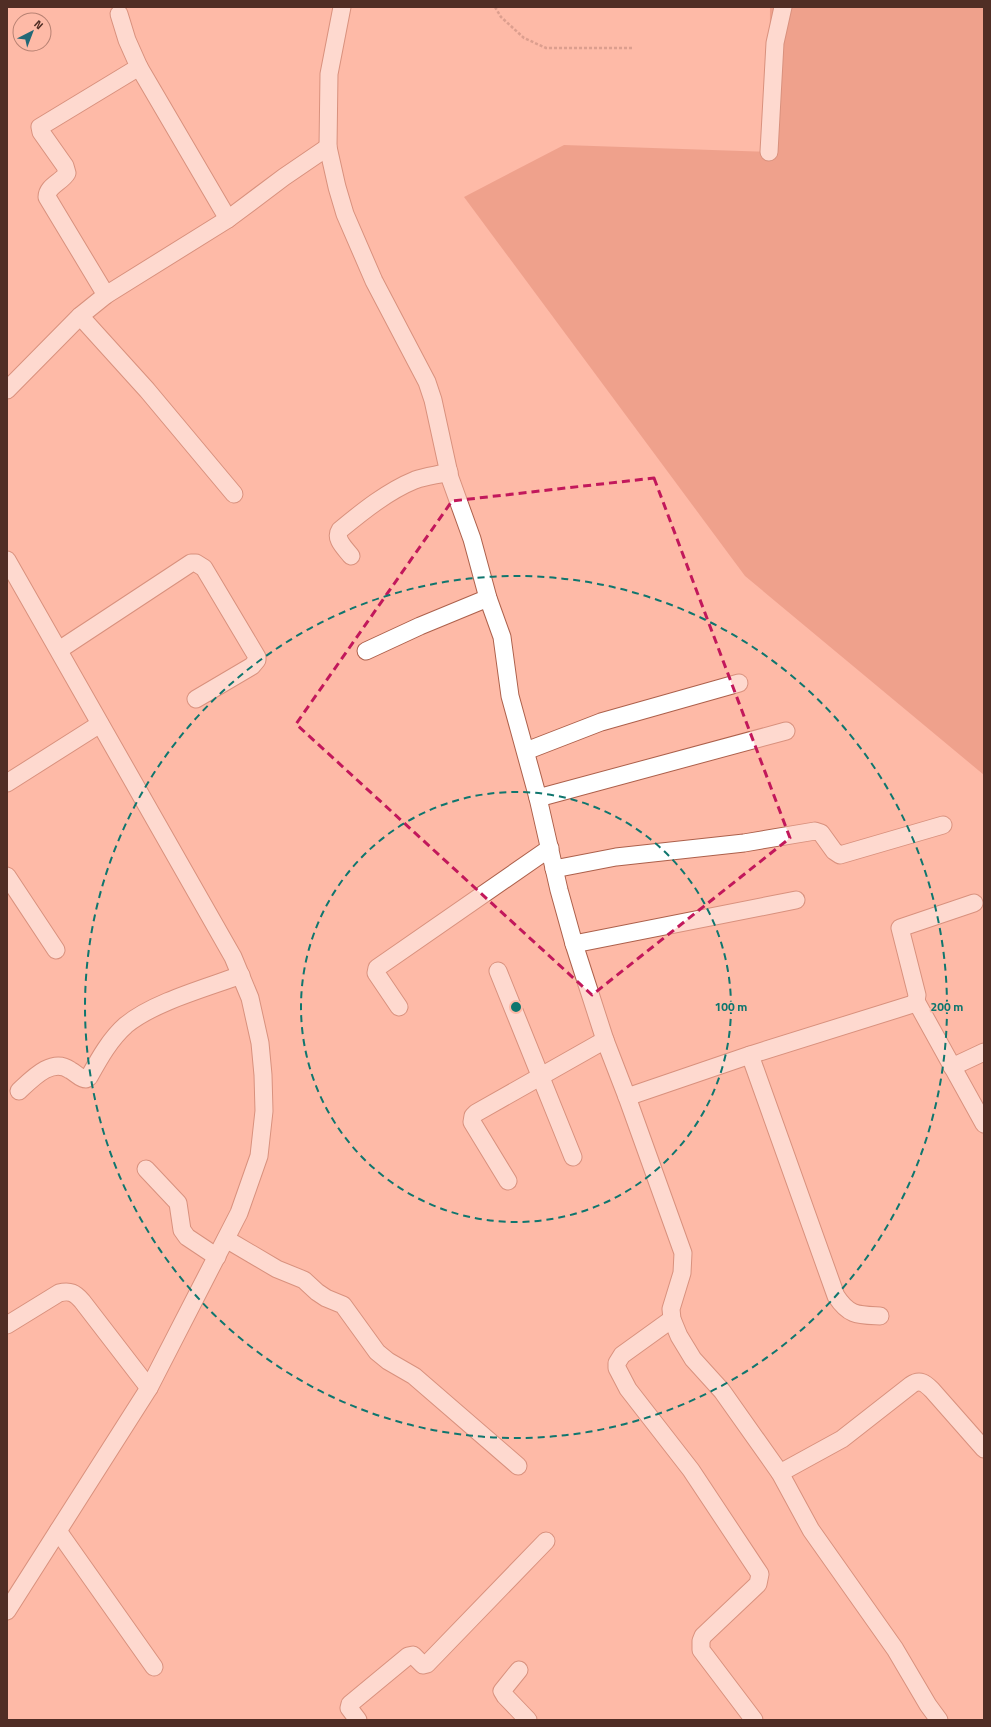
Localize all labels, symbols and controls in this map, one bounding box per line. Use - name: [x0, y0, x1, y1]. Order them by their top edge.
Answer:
- north arrow: [12, 12, 52, 52]
- text: N: [31, 16, 47, 33]
- text: 100 m: [715, 997, 747, 1016]
- text: 200 m: [931, 997, 963, 1016]
- centre of rings: [509, 1000, 523, 1014]

